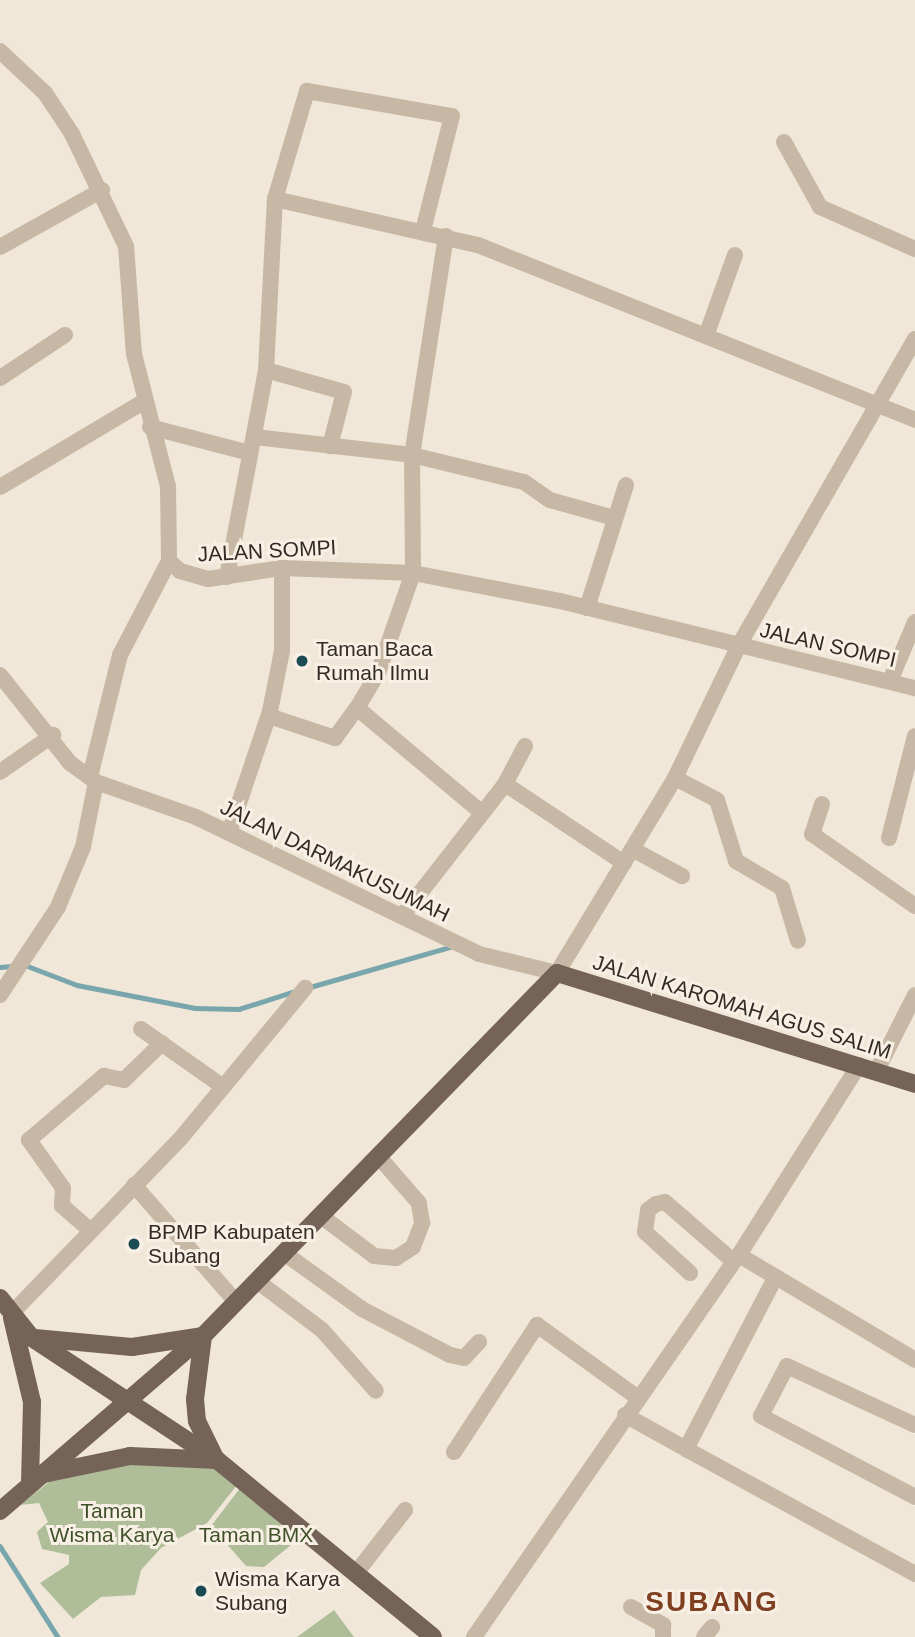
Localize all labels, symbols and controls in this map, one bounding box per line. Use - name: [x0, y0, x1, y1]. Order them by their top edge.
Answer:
- street label: JALAN SOMPI: [197, 535, 337, 567]
- street label: JALAN SOMPI: [758, 617, 898, 673]
- place label: Taman Baca Rumah Ilmu: [316, 636, 433, 686]
- marker: Taman Baca Rumah Ilmu: [294, 653, 310, 669]
- street label: JALAN DARMAKUSUMAH: [216, 794, 454, 928]
- street label: JALAN KAROMAH AGUS SALIM: [589, 949, 895, 1065]
- place label: BPMP Kabupaten Subang: [148, 1219, 315, 1269]
- marker: BPMP Kabupaten Subang: [126, 1236, 142, 1252]
- park label: Taman Wisma Karya: [50, 1498, 174, 1548]
- park label: Taman BMX: [199, 1522, 313, 1548]
- place label: Wisma Karya Subang: [215, 1566, 340, 1616]
- marker: Wisma Karya Subang: [193, 1583, 209, 1599]
- district label: SUBANG: [646, 1585, 778, 1619]

